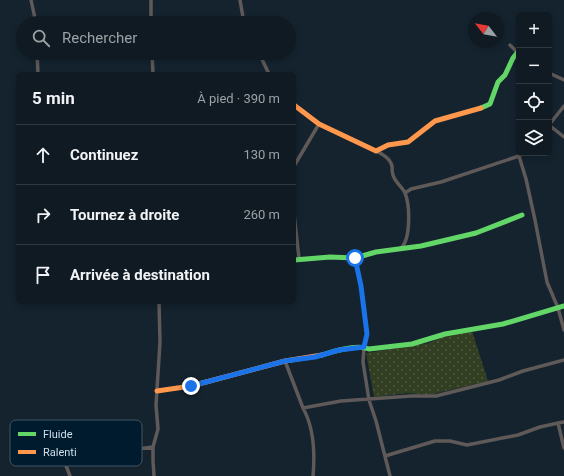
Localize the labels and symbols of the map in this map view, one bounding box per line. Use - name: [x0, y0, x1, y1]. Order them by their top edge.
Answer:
- north arrow: [468, 12, 504, 48]
- route start: [346, 249, 364, 267]
- route end: [182, 377, 200, 395]
- legend: [10, 420, 142, 466]
- text: Fluide: [43, 428, 73, 441]
- text: Ralenti: [43, 446, 77, 459]

